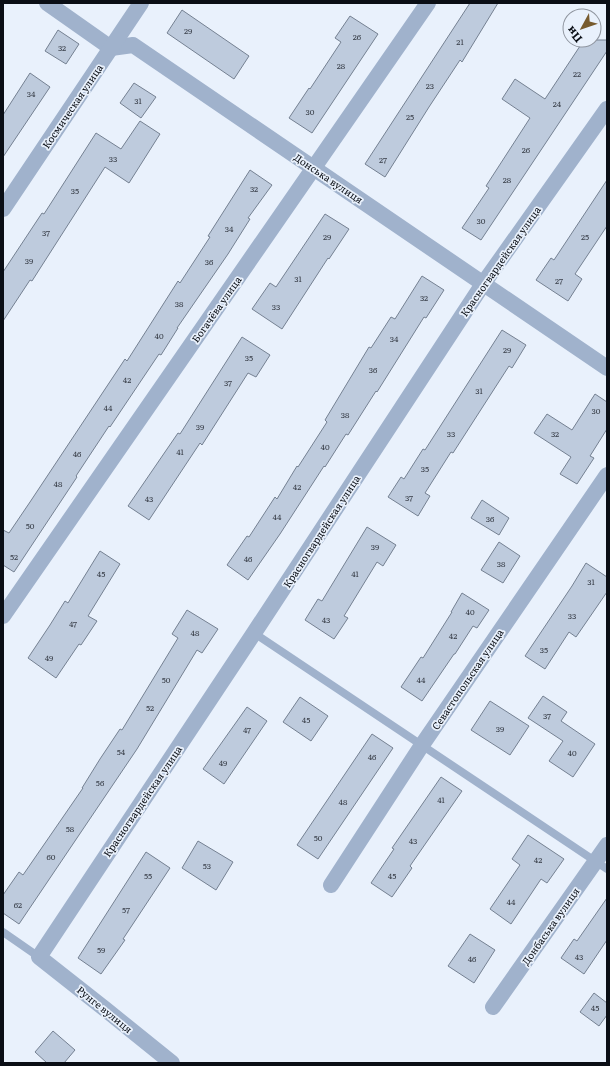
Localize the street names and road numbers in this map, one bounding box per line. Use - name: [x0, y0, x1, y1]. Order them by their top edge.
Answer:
- street label: Космическая улица: [38, 60, 106, 151]
- street label: Донська вулиця: [291, 149, 367, 207]
- street label: Красногвардейская улица: [456, 202, 544, 319]
- street label: Богачёва улица: [188, 272, 245, 345]
- street label: Красногвардейская улица: [279, 471, 363, 590]
- street label: Севастопольская улица: [428, 625, 507, 733]
- street label: Красногвардейская улица: [99, 742, 185, 860]
- street label: Донбаська вулиця: [518, 884, 582, 968]
- street label: Рунге вулиця: [74, 982, 136, 1036]

